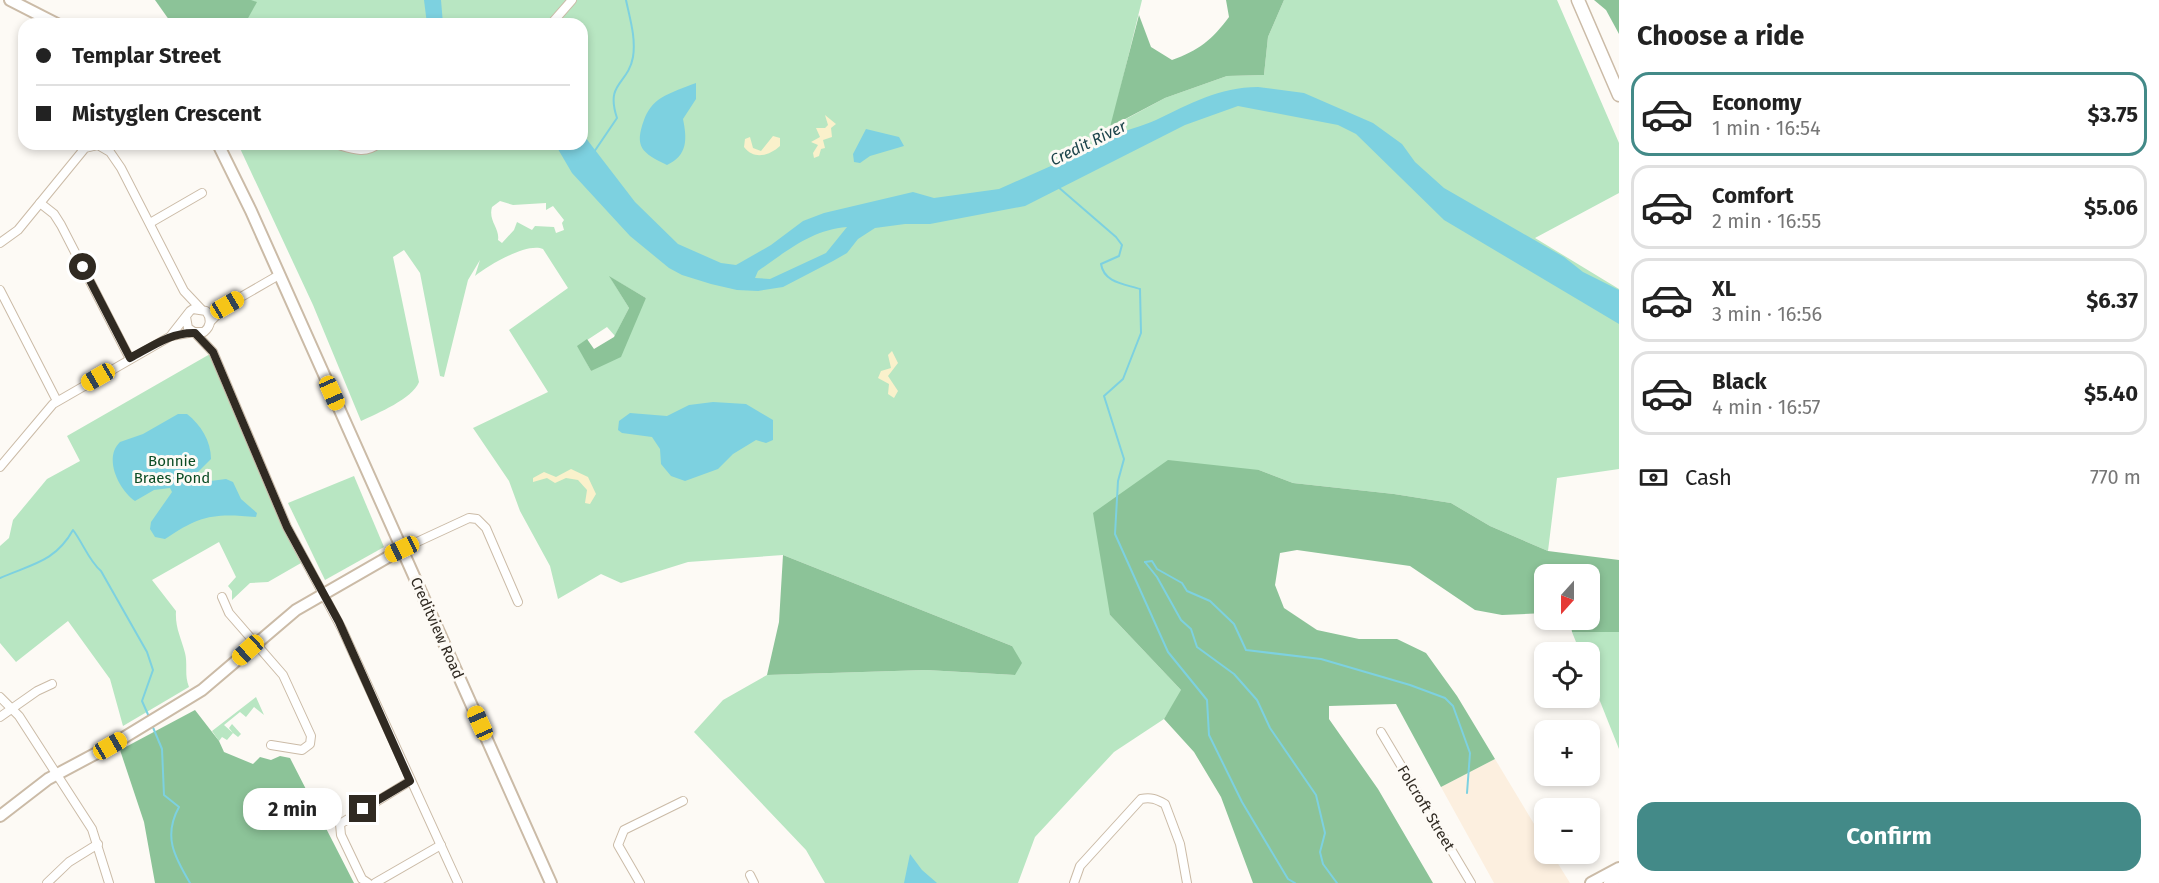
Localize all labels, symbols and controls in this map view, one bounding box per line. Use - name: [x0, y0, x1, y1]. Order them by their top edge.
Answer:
- text: Choose a ride: [1637, 20, 1804, 52]
- text: Templar Street: [72, 42, 221, 69]
- icon: car: [1640, 87, 1694, 141]
- text: Economy: [1712, 89, 1801, 116]
- text: Mistyglen Crescent: [72, 100, 261, 127]
- text: $3.75: [2087, 101, 2138, 128]
- water label: Credit River: [1047, 116, 1130, 170]
- text: 1 min · 16:54: [1712, 116, 1821, 140]
- icon: car: [1640, 180, 1694, 234]
- text: Comfort: [1712, 182, 1793, 209]
- text: $5.06: [2084, 194, 2138, 221]
- text: 2 min · 16:55: [1712, 209, 1821, 233]
- route start: [69, 253, 96, 280]
- icon: car: [1640, 273, 1694, 327]
- text: XL: [1712, 275, 1736, 302]
- text: $6.37: [2086, 287, 2138, 314]
- car: [207, 288, 247, 322]
- text: 3 min · 16:56: [1712, 302, 1822, 326]
- car: [78, 360, 118, 394]
- icon: car: [1640, 366, 1694, 420]
- text: Black: [1712, 368, 1767, 395]
- car: [316, 373, 348, 413]
- text: $5.40: [2084, 380, 2138, 407]
- text: 4 min · 16:57: [1712, 395, 1820, 419]
- park label: Bonnie Braes Pond: [134, 452, 210, 487]
- icon: cash: [1637, 461, 1670, 494]
- text: Cash: [1685, 464, 1732, 491]
- text: 770 m: [2090, 465, 2141, 489]
- car: [382, 533, 422, 565]
- north arrow: [1534, 564, 1600, 630]
- map controls: [1534, 564, 1600, 864]
- street label: Creditview Road: [407, 574, 467, 682]
- car: [229, 631, 267, 669]
- button: locate: [1534, 642, 1600, 708]
- car: [464, 703, 496, 743]
- button: +: [1534, 720, 1600, 786]
- car: [90, 729, 130, 763]
- street label: Folcroft Street: [1393, 762, 1459, 854]
- callout: 2 min: [243, 788, 342, 830]
- route end: [349, 795, 376, 822]
- text: 2 min: [268, 797, 317, 821]
- button: −: [1534, 798, 1600, 864]
- button: Confirm: [1637, 802, 2141, 871]

